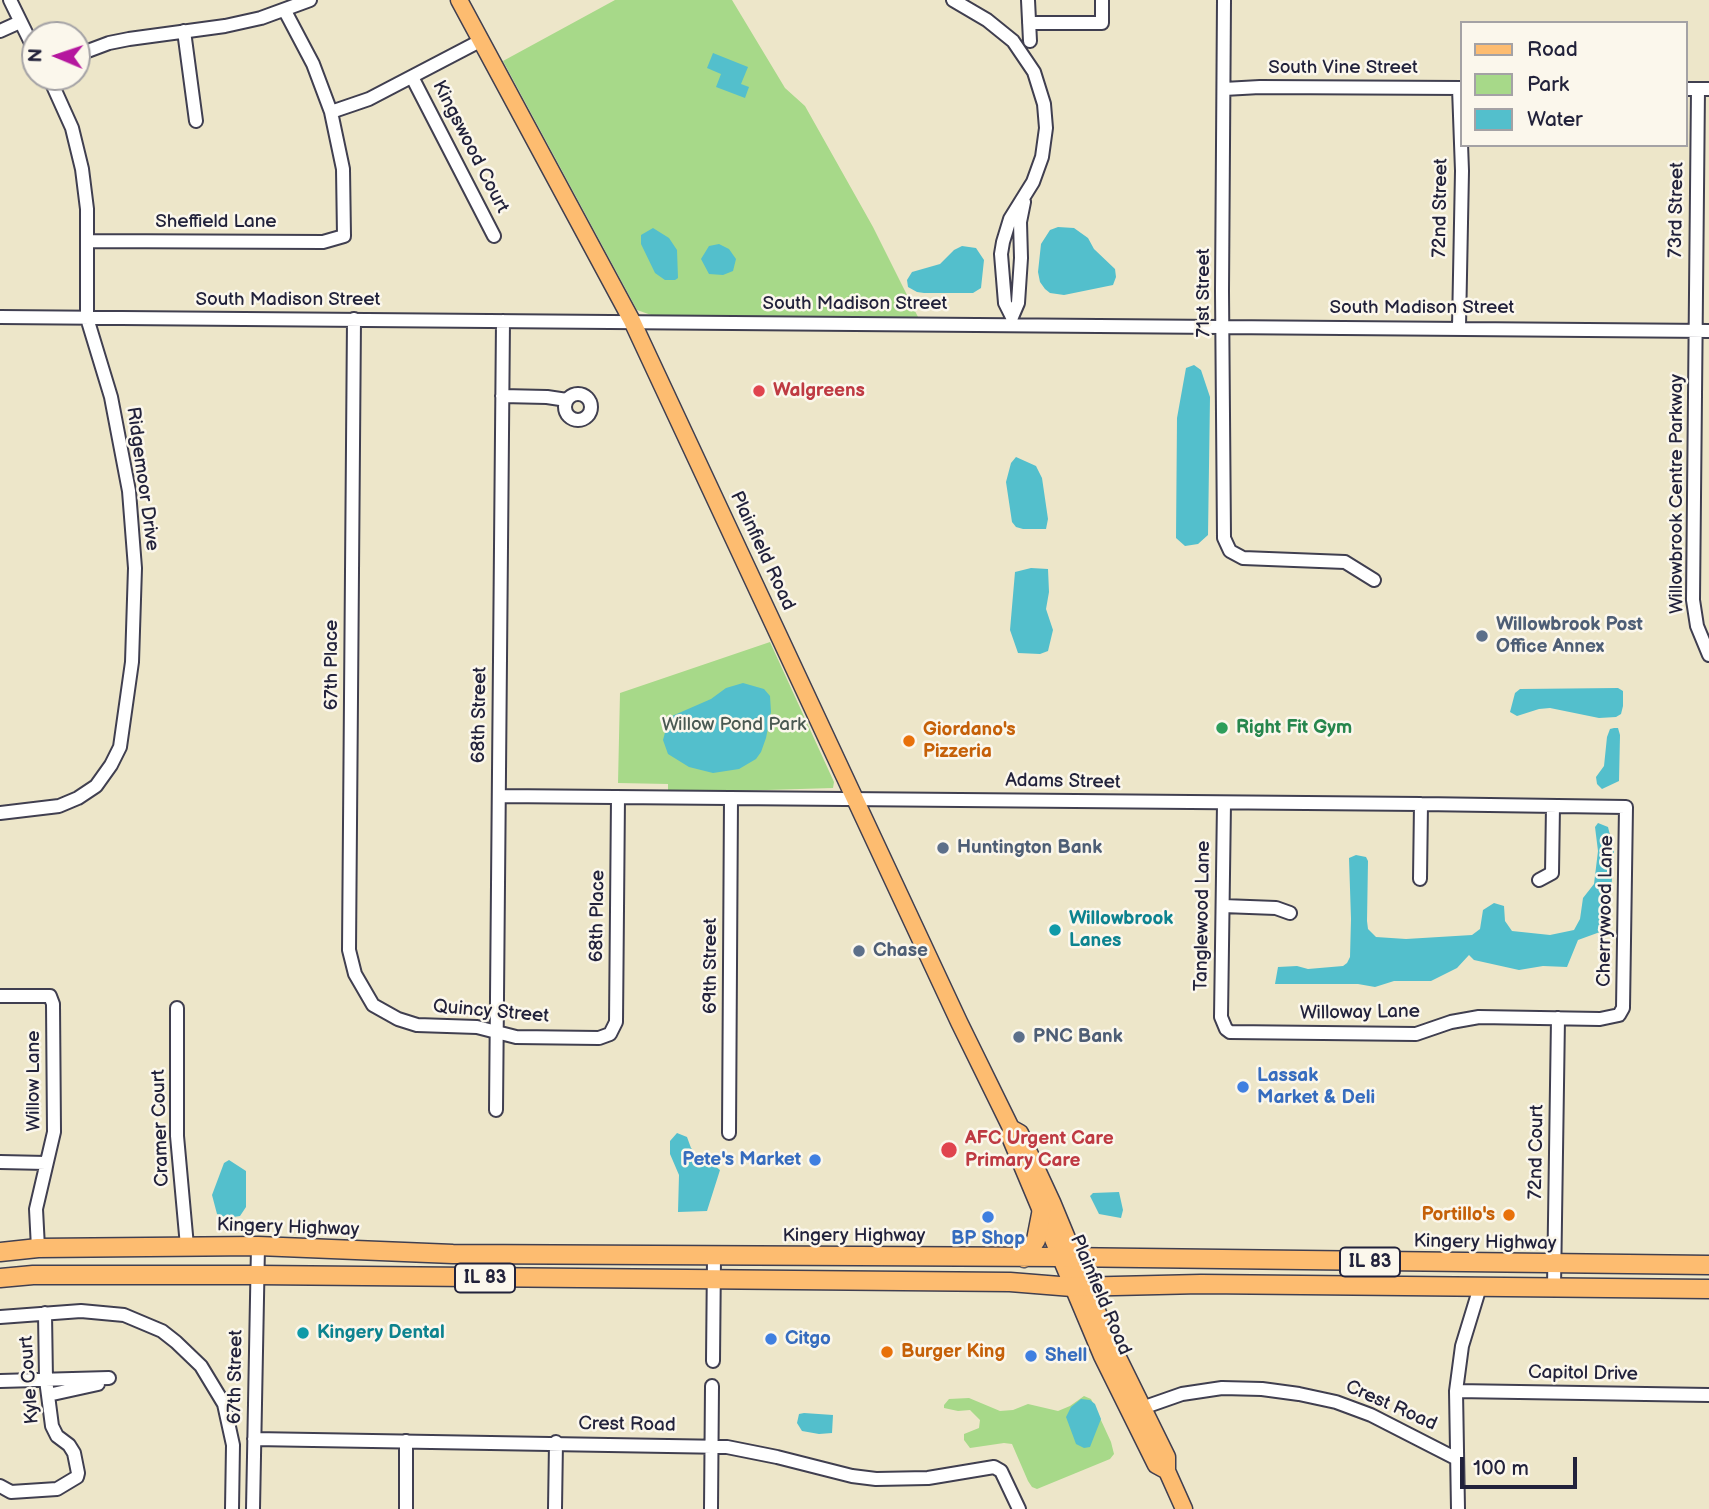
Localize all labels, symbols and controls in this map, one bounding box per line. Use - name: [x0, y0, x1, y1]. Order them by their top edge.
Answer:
- north arrow: [21, 21, 91, 91]
- legend: [1460, 21, 1688, 147]
- text: Road: [1527, 37, 1578, 62]
- text: N: [25, 48, 48, 63]
- street label: South Vine Street: [1268, 57, 1418, 79]
- text: Park: [1527, 72, 1569, 97]
- street label: Kingswood Court: [427, 77, 513, 217]
- text: Water: [1527, 107, 1583, 132]
- street label: 72nd Street: [1429, 158, 1453, 258]
- street label: 73rd Street: [1665, 162, 1689, 258]
- street label: Sheffield Lane: [155, 211, 277, 233]
- street label: 71st Street: [1193, 248, 1215, 338]
- street label: South Madison Street: [196, 289, 380, 311]
- street label: South Madison Street: [763, 293, 947, 315]
- street label: South Madison Street: [1330, 297, 1514, 319]
- street label: Willowbrook Centre Parkway: [1666, 374, 1688, 614]
- place label: Walgreens: [773, 380, 865, 402]
- marker: Walgreens: [751, 383, 767, 399]
- street label: Ridgemoor Drive: [121, 406, 163, 552]
- street label: Plainfield Road: [725, 488, 799, 614]
- place label: Willowbrook Post Office Annex: [1496, 614, 1643, 658]
- street label: 67th Place: [321, 620, 343, 710]
- marker: Willowbrook Post Office Annex: [1474, 628, 1490, 644]
- street label: 68th Street: [468, 667, 492, 763]
- park label: Willow Pond Park: [662, 714, 806, 736]
- place label: Right Fit Gym: [1236, 717, 1352, 739]
- place label: Giordano's Pizzeria: [923, 719, 1015, 763]
- marker: Right Fit Gym: [1214, 720, 1230, 736]
- marker: Giordano's Pizzeria: [901, 733, 917, 749]
- street label: Adams Street: [1005, 770, 1121, 794]
- street label: Cherrywood Lane: [1593, 835, 1619, 987]
- place label: Huntington Bank: [957, 837, 1102, 859]
- marker: Huntington Bank: [935, 840, 951, 856]
- street label: Tanglewood Lane: [1190, 841, 1216, 991]
- street label: 68th Place: [586, 870, 610, 962]
- place label: Willowbrook Lanes: [1069, 908, 1173, 952]
- street label: 69th Street: [700, 918, 722, 1014]
- marker: Willowbrook Lanes: [1047, 922, 1063, 938]
- place label: Chase: [873, 940, 928, 962]
- marker: Chase: [851, 943, 867, 959]
- street label: Quincy Street: [432, 996, 550, 1028]
- street label: Willoway Lane: [1300, 1001, 1420, 1025]
- place label: PNC Bank: [1033, 1026, 1123, 1048]
- marker: PNC Bank: [1011, 1029, 1027, 1045]
- street label: Willow Lane: [23, 1031, 45, 1131]
- place label: Lassak Market & Deli: [1257, 1065, 1375, 1109]
- street label: Cramer Court: [148, 1069, 174, 1187]
- marker: Lassak Market & Deli: [1235, 1079, 1251, 1095]
- street label: 72nd Court: [1525, 1104, 1549, 1200]
- place label: AFC Urgent Care Primary Care: [965, 1128, 1114, 1172]
- marker: AFC Urgent Care Primary Care: [939, 1140, 959, 1160]
- place label: Pete's Market: [682, 1149, 801, 1171]
- marker: Pete's Market: [807, 1152, 823, 1168]
- place label: Portillo's: [1421, 1204, 1495, 1226]
- marker: Portillo's: [1501, 1207, 1517, 1223]
- marker: BP Shop: [980, 1209, 996, 1225]
- street label: Kingery Highway: [216, 1214, 360, 1242]
- street label: Kingery Highway: [783, 1225, 925, 1247]
- place label: BP Shop: [951, 1228, 1025, 1250]
- street label: Kingery Highway: [1413, 1230, 1557, 1256]
- street label: Plainfield Road: [1064, 1231, 1136, 1359]
- road number: IL 83: [1340, 1247, 1400, 1276]
- road number: IL 83: [455, 1264, 515, 1293]
- place label: Kingery Dental: [317, 1322, 445, 1344]
- marker: Kingery Dental: [295, 1325, 311, 1341]
- place label: Citgo: [785, 1328, 831, 1350]
- street label: 67th Street: [224, 1330, 248, 1424]
- marker: Citgo: [763, 1331, 779, 1347]
- street label: Kyle Court: [16, 1335, 44, 1425]
- place label: Burger King: [901, 1341, 1005, 1363]
- marker: Burger King: [879, 1344, 895, 1360]
- place label: Shell: [1045, 1345, 1087, 1367]
- marker: Shell: [1023, 1348, 1039, 1364]
- street label: Capitol Drive: [1528, 1362, 1638, 1386]
- street label: Crest Road: [1342, 1376, 1440, 1436]
- street label: Crest Road: [578, 1413, 676, 1437]
- scale bar: [1464, 1442, 1581, 1486]
- text: 100 m: [1473, 1456, 1529, 1481]

